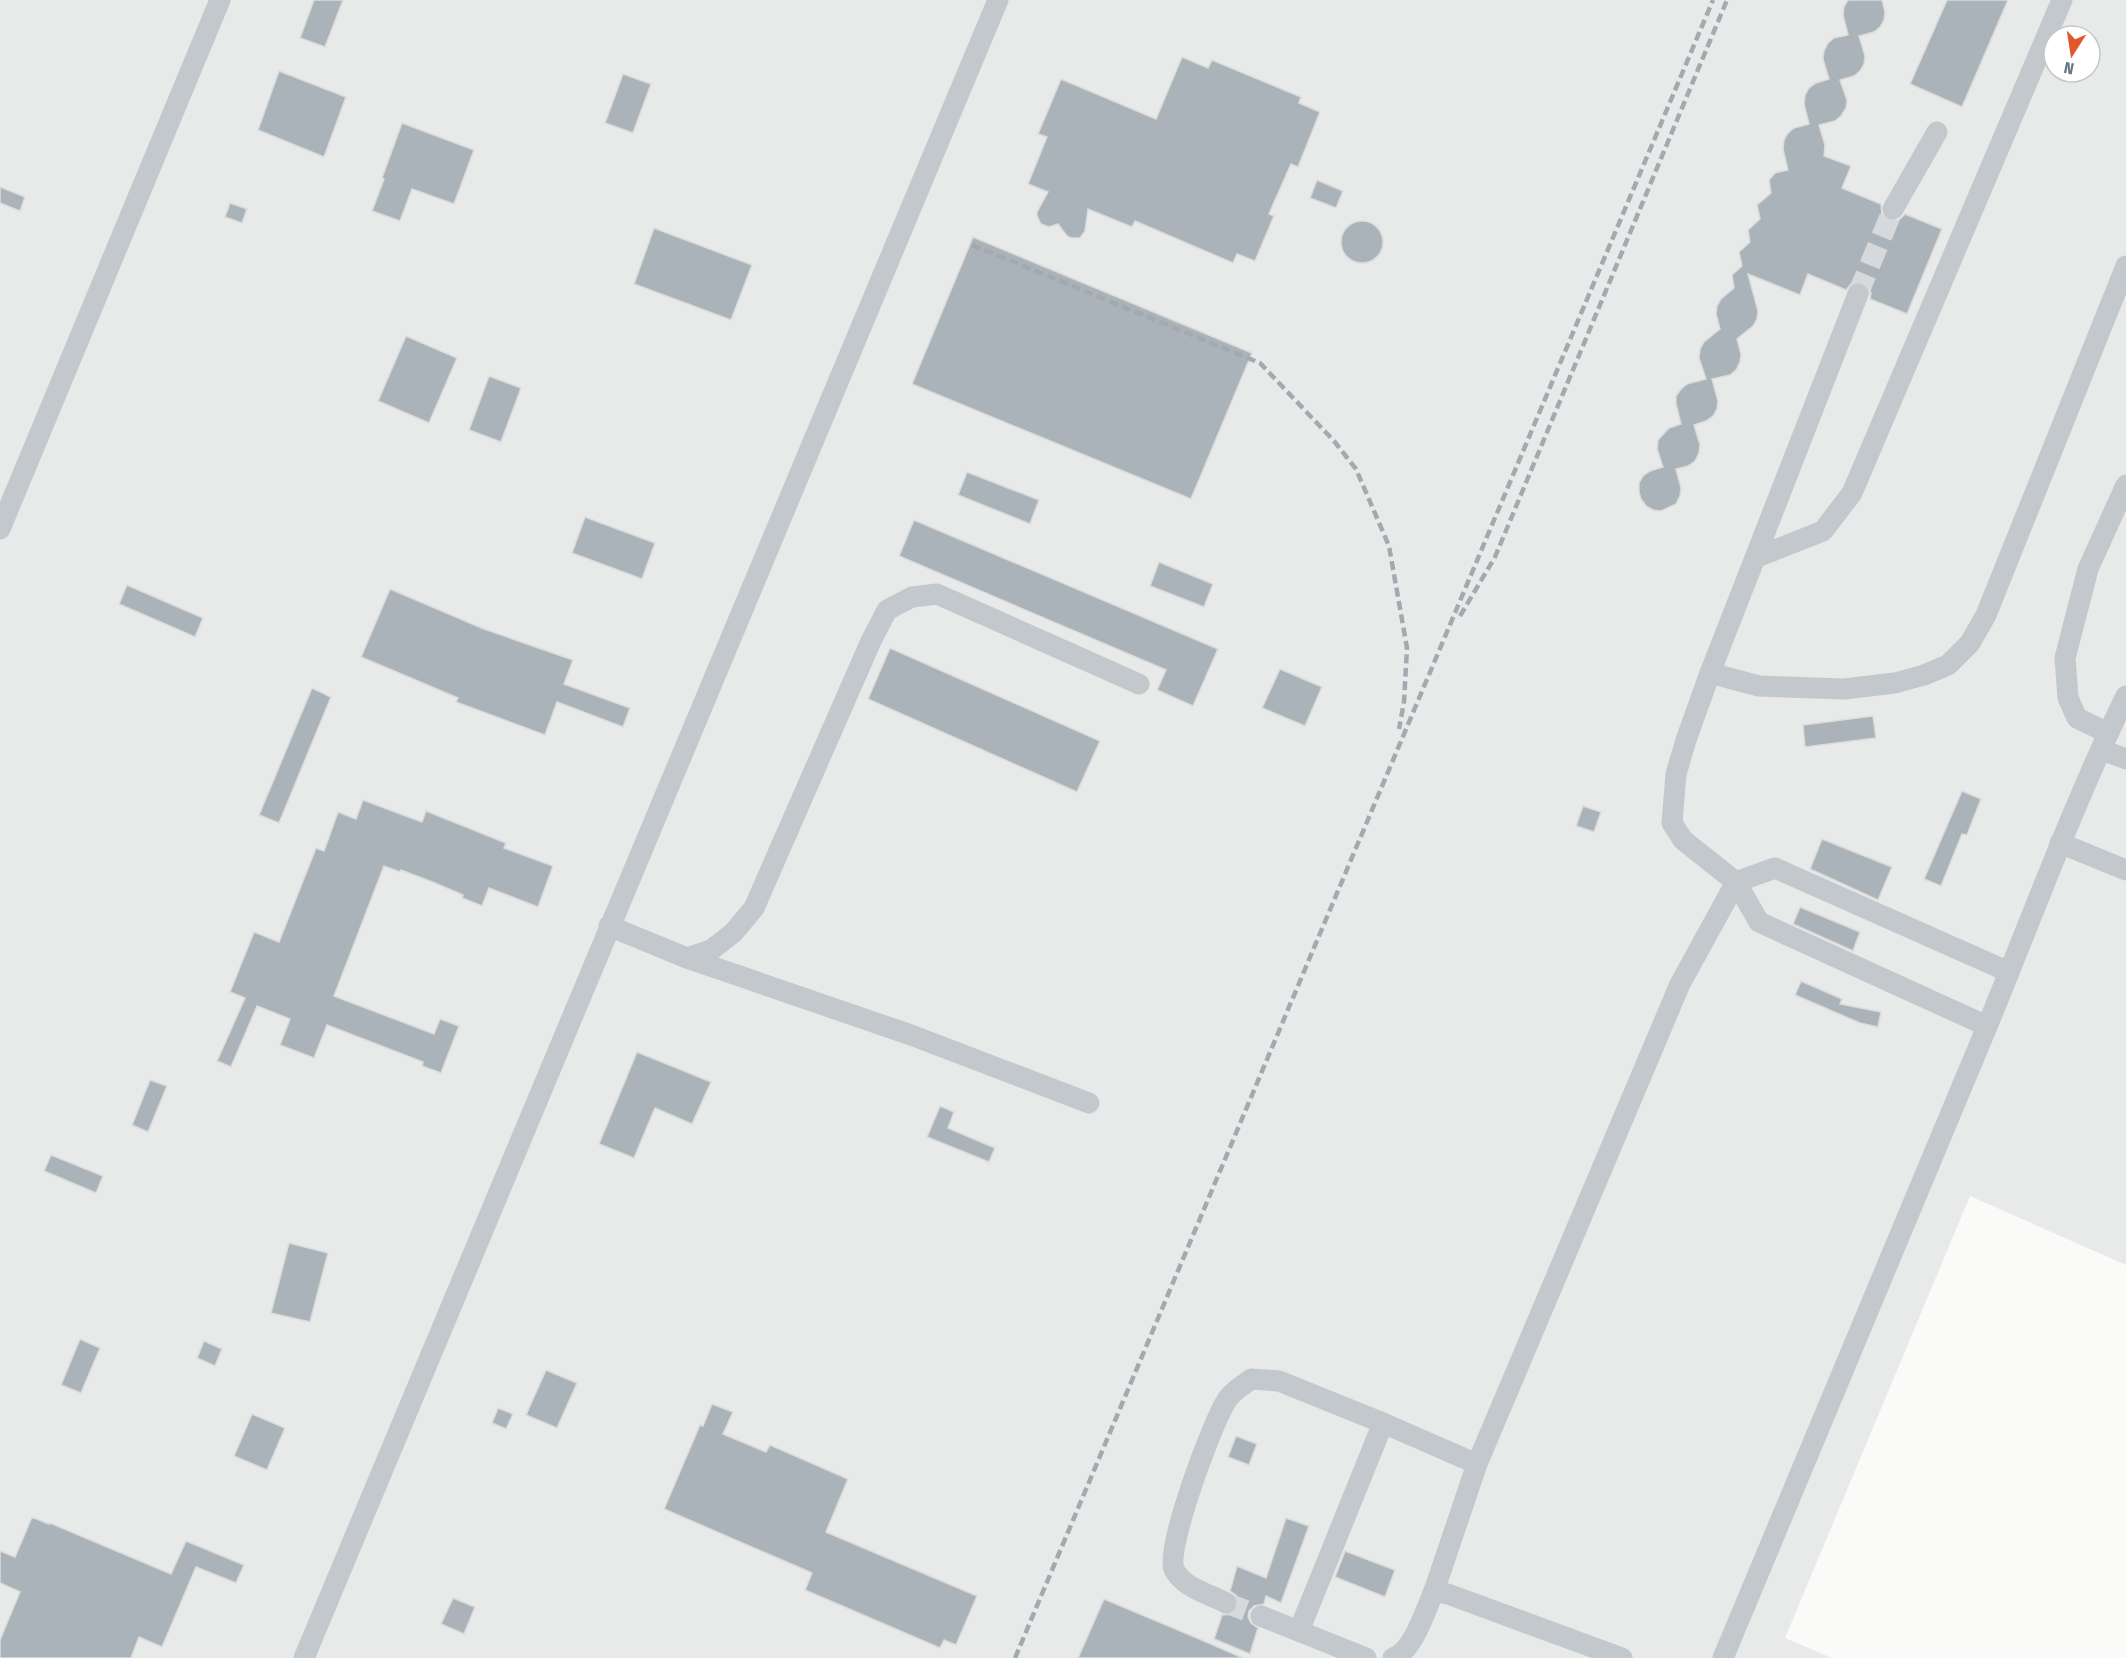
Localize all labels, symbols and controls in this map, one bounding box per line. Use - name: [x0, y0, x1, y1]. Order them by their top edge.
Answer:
- north arrow: [2042, 24, 2102, 84]
- text: N: [2062, 58, 2076, 78]

